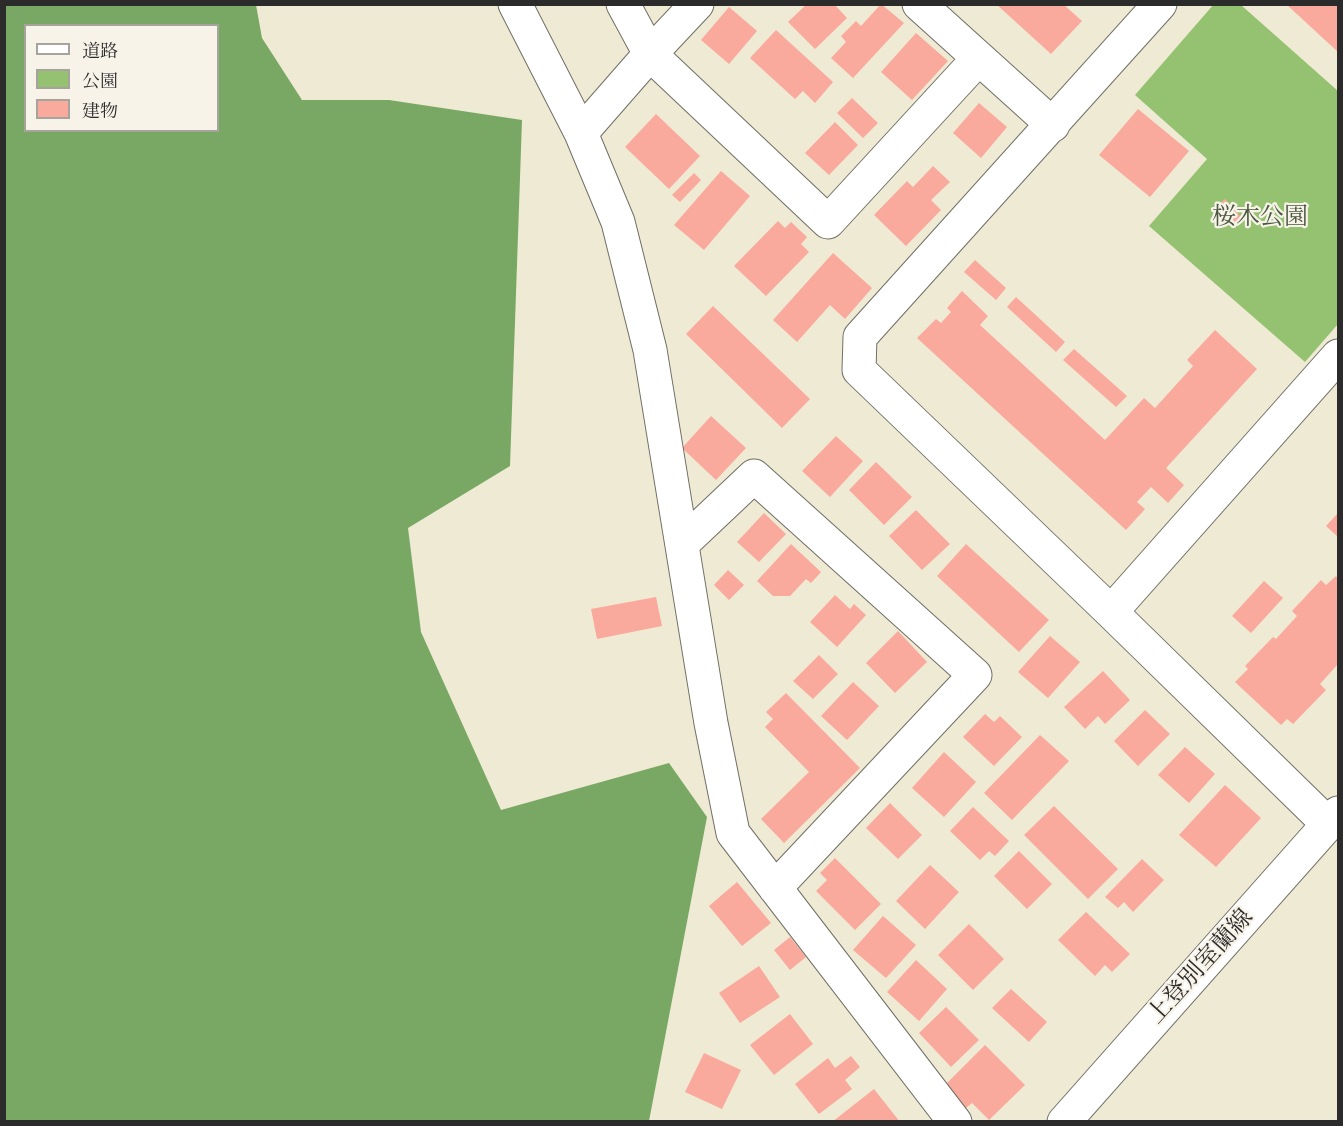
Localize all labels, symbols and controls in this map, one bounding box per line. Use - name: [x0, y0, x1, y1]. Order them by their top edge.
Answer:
- legend: [24, 24, 219, 132]
- text: 道路: [82, 40, 118, 62]
- text: 公園: [82, 70, 118, 92]
- text: 建物: [82, 100, 118, 122]
- park label: 桜木公園: [1212, 204, 1308, 232]
- street label: 上登別室蘭線: [1142, 904, 1260, 1030]

